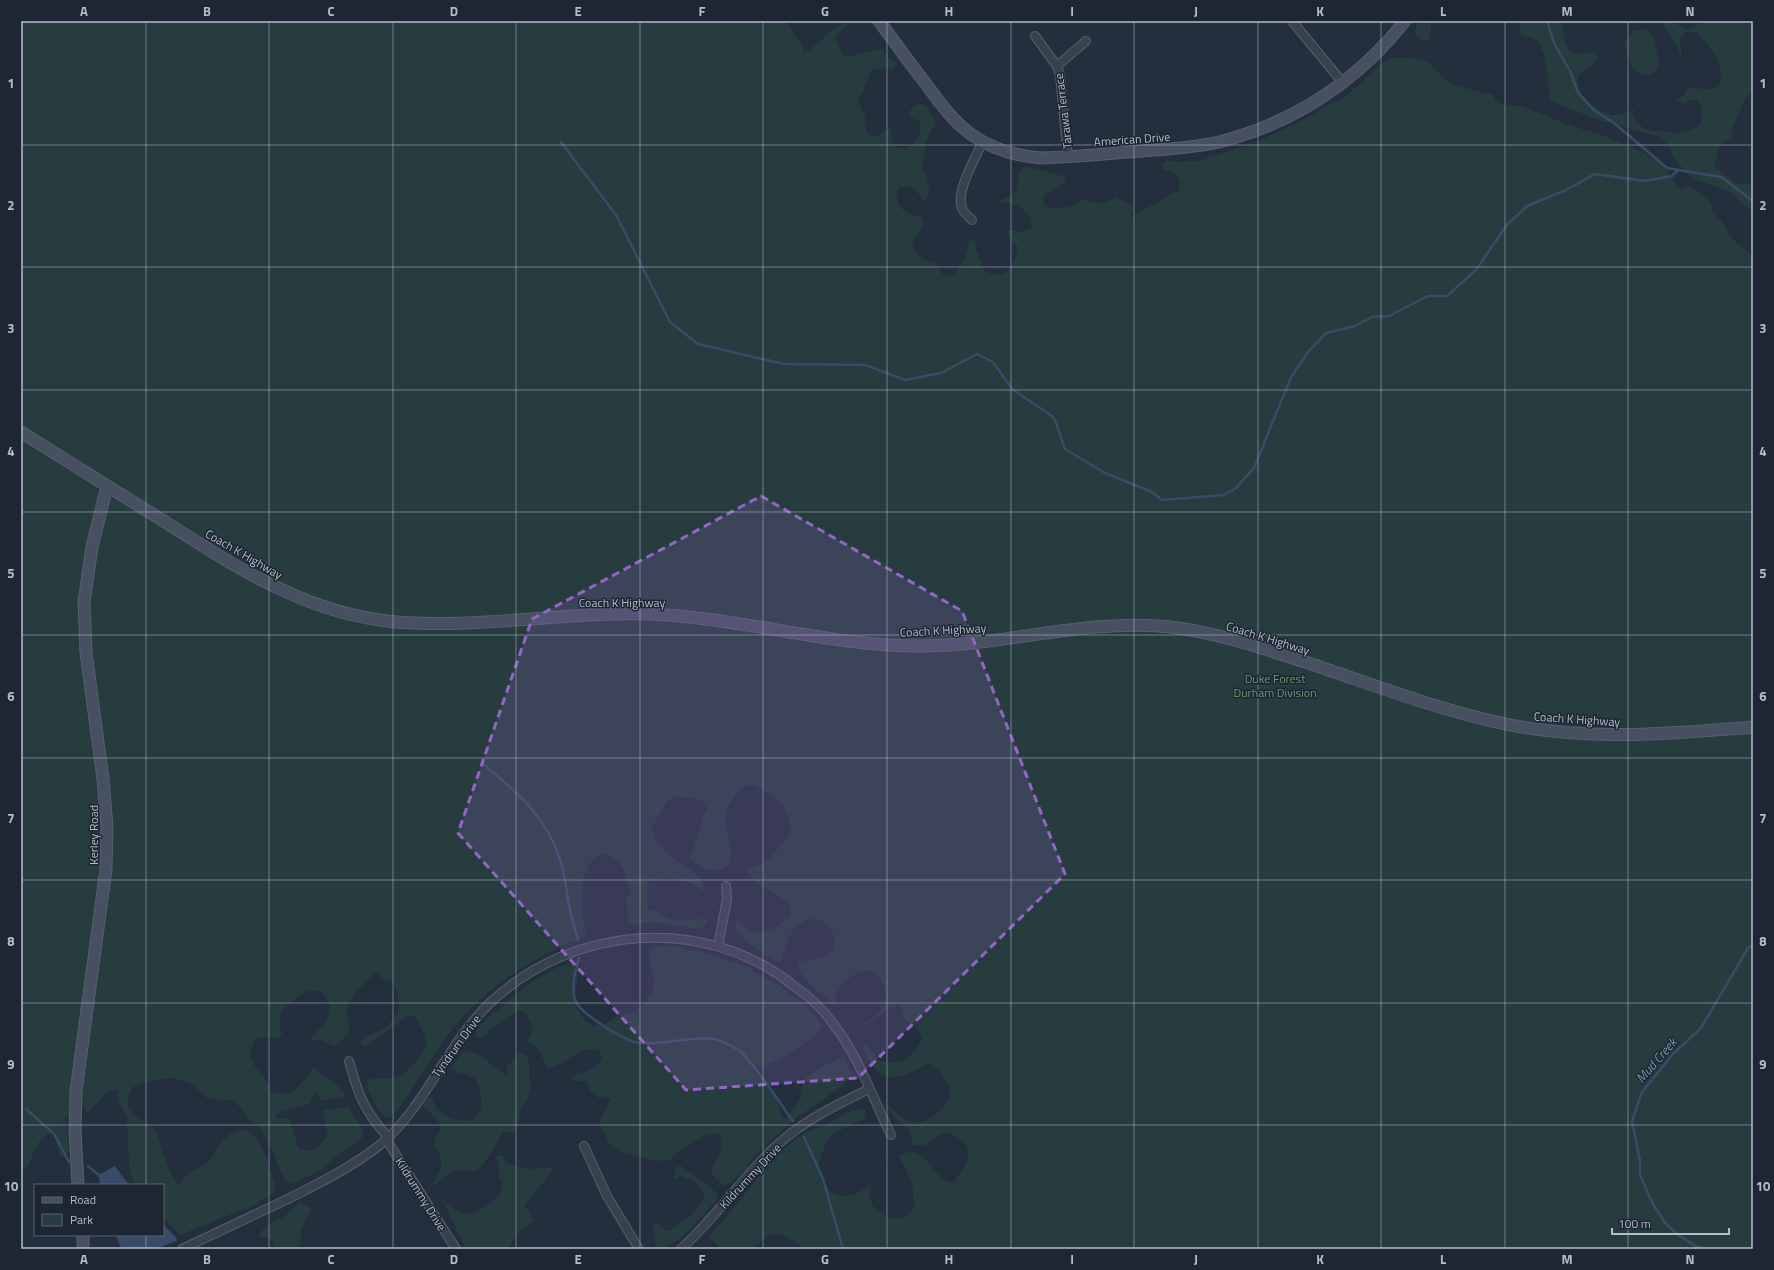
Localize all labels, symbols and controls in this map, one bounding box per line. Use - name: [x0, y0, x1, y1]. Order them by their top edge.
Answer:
- text: A: [80, 1, 88, 21]
- text: B: [203, 1, 211, 21]
- text: C: [327, 1, 335, 21]
- text: D: [450, 1, 458, 21]
- text: E: [574, 1, 582, 21]
- text: F: [699, 1, 706, 21]
- text: G: [821, 1, 829, 21]
- text: H: [945, 1, 953, 21]
- text: I: [1070, 1, 1074, 21]
- text: J: [1194, 1, 1198, 21]
- text: K: [1316, 1, 1324, 21]
- text: L: [1440, 1, 1446, 21]
- text: M: [1561, 1, 1573, 21]
- text: N: [1685, 1, 1695, 21]
- street label: Tarawa Terrace: [1049, 72, 1077, 150]
- text: 1: [7, 73, 15, 93]
- text: 1: [1759, 73, 1767, 93]
- street label: American Drive: [1093, 127, 1171, 151]
- text: 2: [7, 195, 15, 215]
- text: 2: [1759, 195, 1767, 215]
- text: 3: [7, 318, 15, 338]
- text: 3: [1759, 318, 1767, 338]
- text: 4: [7, 441, 15, 461]
- text: 4: [1759, 441, 1767, 461]
- street label: Coach K Highway: [202, 524, 286, 584]
- text: 5: [7, 563, 15, 583]
- text: 5: [1759, 563, 1767, 583]
- street label: Coach K Highway: [579, 593, 666, 612]
- street label: Coach K Highway: [1224, 616, 1312, 660]
- street label: Coach K Highway: [899, 618, 987, 642]
- park label: Duke Forest Durham Division: [1233, 669, 1317, 702]
- text: 6: [7, 686, 15, 706]
- text: 6: [1759, 686, 1767, 706]
- street label: Coach K Highway: [1533, 707, 1621, 732]
- street label: Kerley Road: [84, 805, 103, 865]
- text: 7: [7, 808, 15, 828]
- text: 7: [1759, 808, 1767, 828]
- text: 8: [7, 931, 15, 951]
- text: 8: [1759, 931, 1767, 951]
- street label: Tyndrum Drive: [427, 1011, 485, 1081]
- water label: Mud Creek: [1631, 1031, 1683, 1087]
- text: 9: [7, 1054, 15, 1074]
- text: 9: [1759, 1054, 1767, 1074]
- street label: Kildrummy Drive: [714, 1139, 786, 1213]
- street label: Kildrummy Drive: [391, 1153, 451, 1235]
- text: 10: [4, 1176, 18, 1196]
- text: 10: [1756, 1176, 1770, 1196]
- legend: [34, 1184, 164, 1236]
- text: Road: [70, 1190, 96, 1209]
- text: Park: [70, 1210, 93, 1229]
- scale bar: [1612, 1210, 1729, 1236]
- text: 100 m: [1618, 1214, 1651, 1233]
- text: A: [80, 1249, 88, 1269]
- text: B: [203, 1249, 211, 1269]
- text: C: [327, 1249, 335, 1269]
- text: D: [450, 1249, 458, 1269]
- text: E: [574, 1249, 582, 1269]
- text: F: [699, 1249, 706, 1269]
- text: G: [821, 1249, 829, 1269]
- text: H: [945, 1249, 953, 1269]
- text: I: [1070, 1249, 1074, 1269]
- text: J: [1194, 1249, 1198, 1269]
- text: K: [1316, 1249, 1324, 1269]
- text: L: [1440, 1249, 1446, 1269]
- text: M: [1561, 1249, 1573, 1269]
- text: N: [1685, 1249, 1695, 1269]

